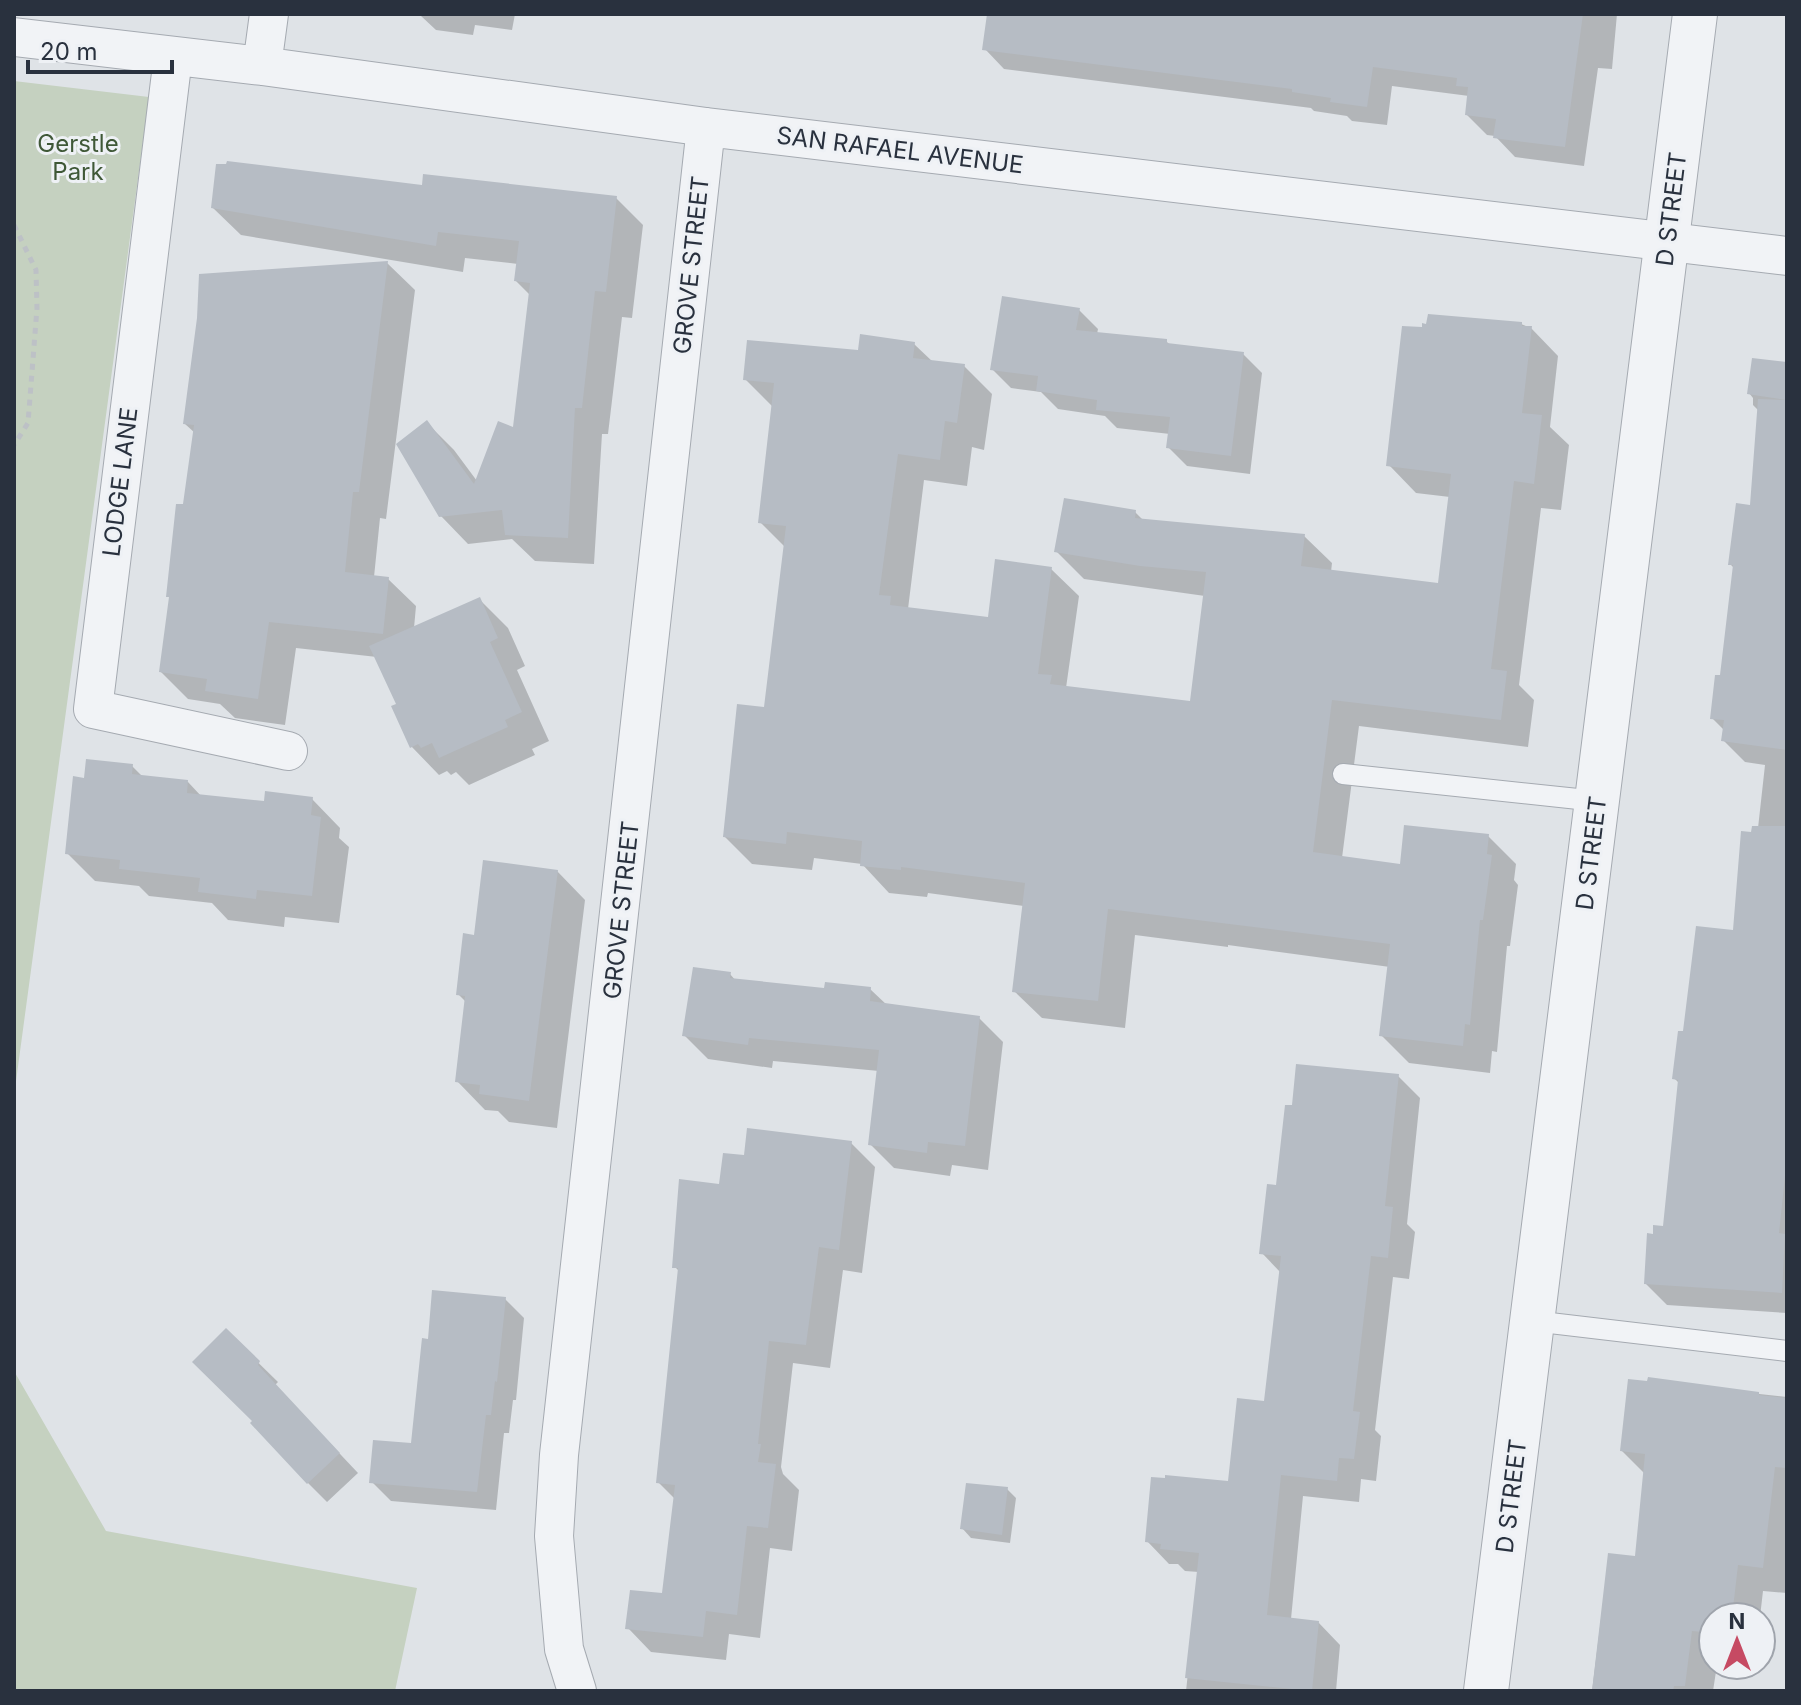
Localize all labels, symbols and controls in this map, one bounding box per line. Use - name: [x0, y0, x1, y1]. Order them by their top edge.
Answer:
- scale bar: [28, 24, 172, 74]
- text: 20 m: [40, 37, 98, 66]
- street label: SAN RAFAEL AVENUE: [775, 120, 1025, 180]
- park label: Gerstle Park: [37, 129, 119, 186]
- street label: D STREET: [1650, 150, 1692, 268]
- street label: GROVE STREET: [667, 174, 715, 356]
- street label: LODGE LANE: [96, 406, 144, 558]
- street label: D STREET: [1570, 794, 1612, 912]
- street label: GROVE STREET: [597, 819, 645, 1001]
- street label: D STREET: [1490, 1437, 1532, 1555]
- north arrow: [1697, 1601, 1777, 1681]
- text: N: [1729, 1608, 1745, 1634]

